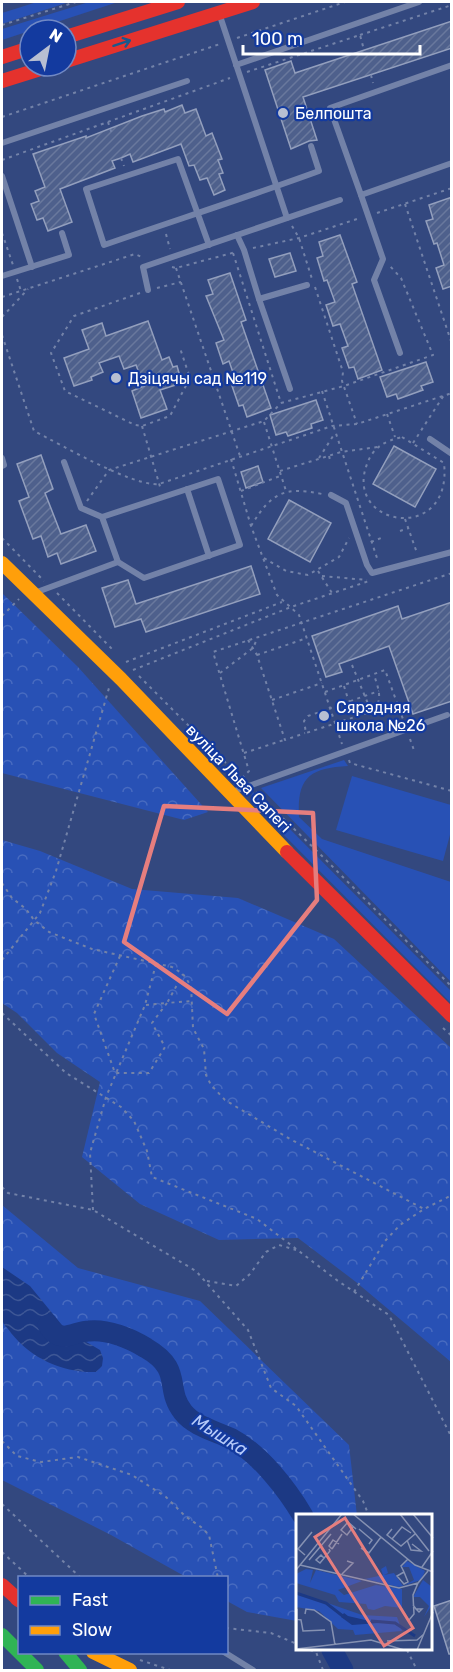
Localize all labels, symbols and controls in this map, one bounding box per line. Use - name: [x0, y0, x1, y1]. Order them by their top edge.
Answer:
- north arrow: [18, 18, 78, 78]
- scale bar: [243, 18, 420, 56]
- text: N: [46, 25, 66, 47]
- text: 100 m: [252, 28, 303, 50]
- one-way arrow: [112, 37, 131, 48]
- place label: Белпошта: [295, 104, 372, 123]
- marker: Белпошта: [276, 106, 290, 120]
- place label: Дзіцячы сад №119: [128, 369, 267, 388]
- marker: Дзіцячы сад №119: [109, 371, 123, 385]
- place label: Сярэдняя школа №26: [336, 698, 426, 735]
- marker: Сярэдняя школа №26: [317, 709, 331, 723]
- street label: вуліца Льва Сапегі: [182, 720, 295, 836]
- water label: Мышка: [188, 1409, 252, 1461]
- inset map: [296, 1514, 432, 1651]
- legend: [18, 1576, 228, 1654]
- text: Fast: [72, 1589, 108, 1611]
- text: Slow: [72, 1619, 112, 1641]

